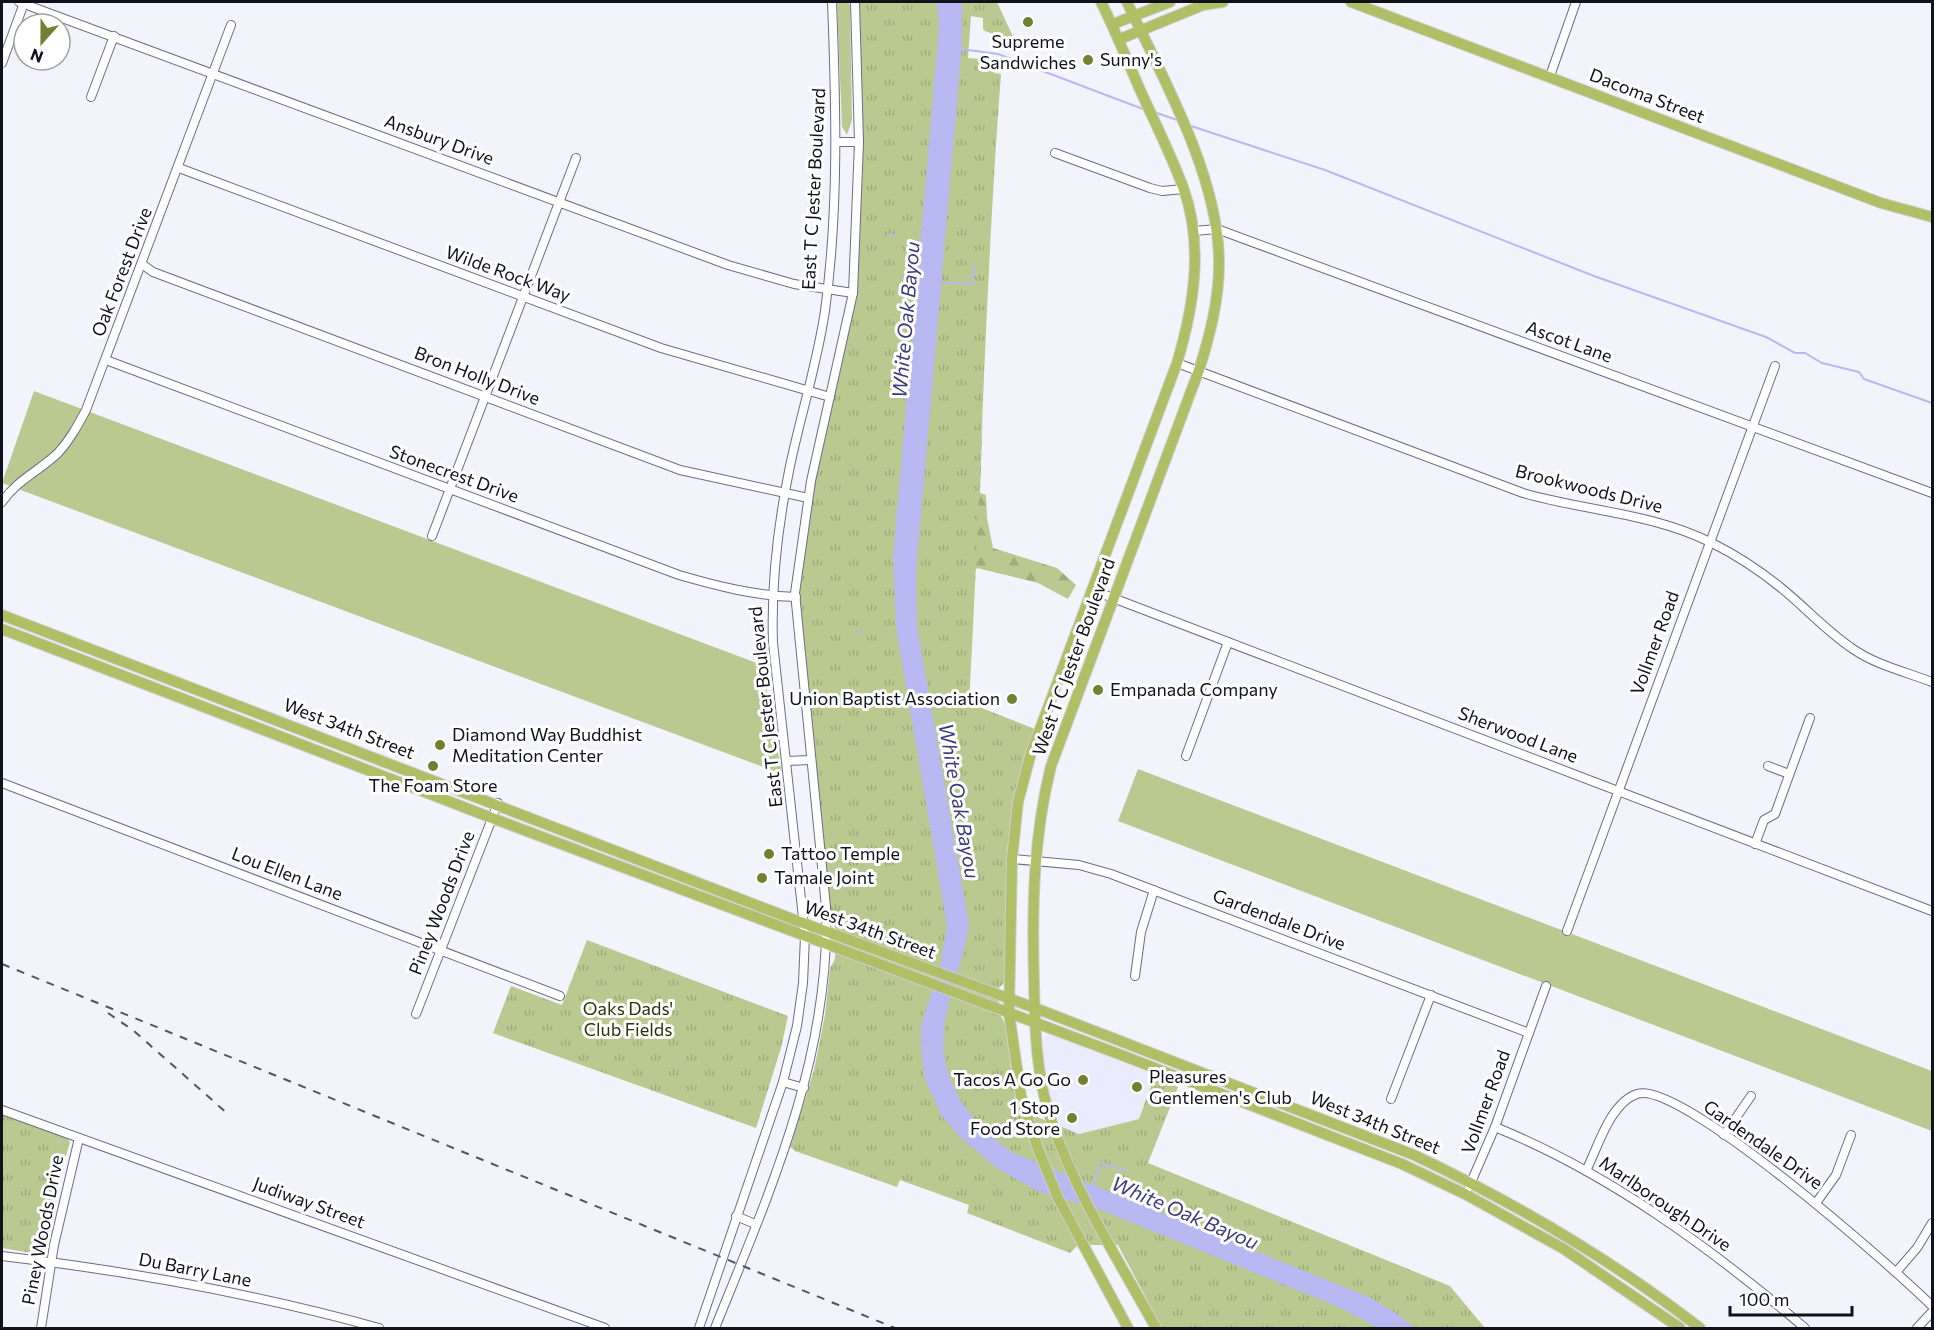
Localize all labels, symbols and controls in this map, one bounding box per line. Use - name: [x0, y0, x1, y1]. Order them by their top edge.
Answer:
- north arrow: [12, 12, 72, 72]
- marker: Supreme Sandwiches: [1021, 15, 1035, 29]
- place label: Supreme Sandwiches: [980, 30, 1076, 73]
- text: N: [27, 45, 45, 67]
- place label: Sunny's: [1100, 48, 1162, 70]
- marker: Sunny's: [1081, 53, 1095, 67]
- street label: Dacoma Street: [1587, 63, 1708, 127]
- street label: East T C Jester Boulevard: [797, 87, 829, 290]
- street label: Ansbury Drive: [382, 109, 497, 169]
- street label: Oak Forest Drive: [86, 204, 156, 339]
- street label: Wilde Rock Way: [443, 240, 574, 306]
- water label: White Oak Bayou: [886, 241, 924, 399]
- street label: Ascot Lane: [1523, 315, 1616, 367]
- street label: Bron Holly Drive: [411, 341, 543, 409]
- street label: Stonecrest Drive: [387, 439, 522, 507]
- street label: Brookwoods Drive: [1513, 459, 1665, 517]
- street label: West T C Jester Boulevard: [1027, 555, 1119, 758]
- street label: Vollmer Road: [1625, 588, 1683, 698]
- street label: East T C Jester Boulevard: [744, 605, 787, 809]
- place label: Empanada Company: [1110, 678, 1278, 700]
- marker: Empanada Company: [1091, 683, 1105, 697]
- place label: Union Baptist Association: [789, 687, 1000, 709]
- marker: Union Baptist Association: [1005, 692, 1019, 706]
- street label: West 34th Street: [281, 693, 418, 763]
- street label: Sherwood Lane: [1455, 701, 1581, 767]
- water label: White Oak Bayou: [935, 721, 985, 880]
- place label: Diamond Way Buddhist Meditation Center: [452, 723, 642, 766]
- marker: Diamond Way Buddhist Meditation Center: [433, 738, 447, 752]
- marker: The Foam Store: [426, 759, 440, 773]
- place label: The Foam Store: [369, 774, 497, 796]
- street label: Piney Woods Drive: [403, 828, 479, 978]
- street label: Lou Ellen Lane: [229, 842, 346, 904]
- place label: Tattoo Temple: [781, 842, 900, 864]
- marker: Tattoo Temple: [762, 847, 776, 861]
- place label: Tamale Joint: [774, 866, 874, 888]
- marker: Tamale Joint: [755, 871, 769, 885]
- street label: Gardendale Drive: [1210, 884, 1349, 955]
- street label: West 34th Street: [801, 895, 939, 963]
- park label: Oaks Dads' Club Fields: [583, 997, 673, 1040]
- street label: Vollmer Road: [1456, 1047, 1514, 1157]
- place label: Pleasures Gentlemen's Club: [1149, 1065, 1292, 1108]
- place label: Tacos A Go Go: [953, 1068, 1071, 1090]
- marker: Tacos A Go Go: [1076, 1073, 1090, 1087]
- marker: Pleasures Gentlemen's Club: [1130, 1080, 1144, 1094]
- street label: West 34th Street: [1307, 1086, 1444, 1158]
- street label: Gardendale Drive: [1700, 1095, 1827, 1193]
- place label: 1 Stop Food Store: [970, 1096, 1060, 1139]
- marker: 1 Stop Food Store: [1065, 1111, 1079, 1125]
- street label: Marlborough Drive: [1595, 1151, 1736, 1255]
- street label: Piney Woods Drive: [17, 1153, 67, 1307]
- water label: White Oak Bayou: [1108, 1170, 1262, 1254]
- street label: Judiway Street: [250, 1172, 368, 1232]
- street label: Du Barry Lane: [137, 1247, 253, 1291]
- scale bar: [1730, 1279, 1852, 1317]
- text: 100 m: [1739, 1288, 1789, 1310]

